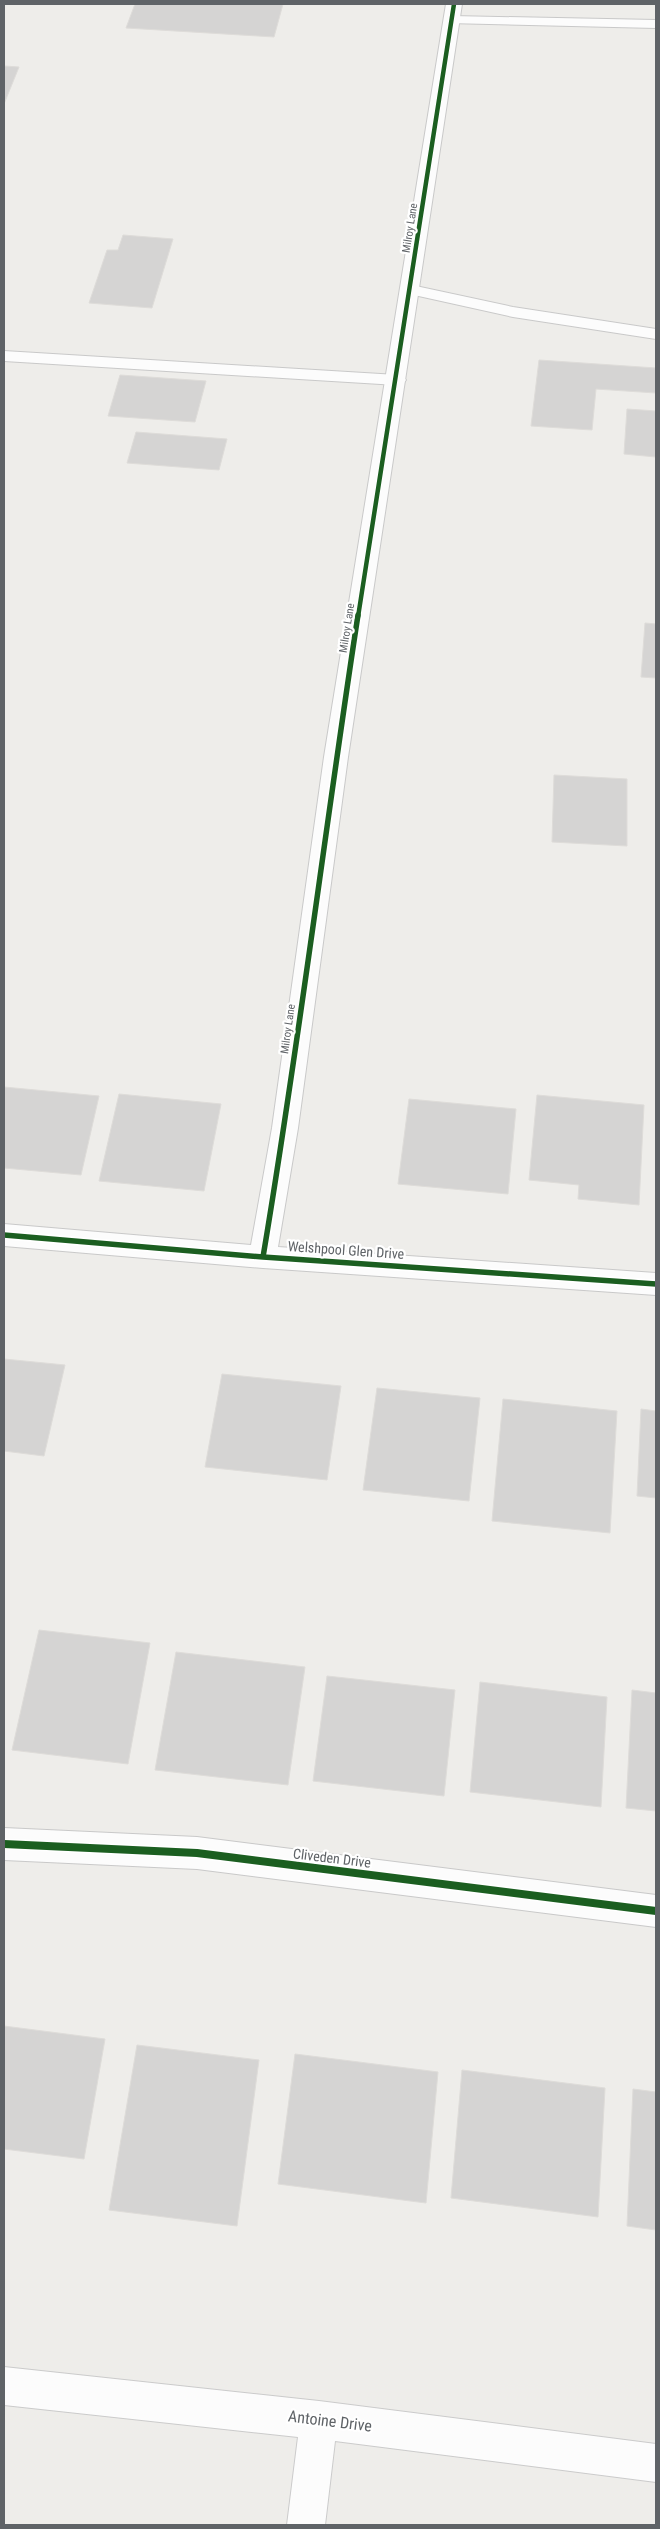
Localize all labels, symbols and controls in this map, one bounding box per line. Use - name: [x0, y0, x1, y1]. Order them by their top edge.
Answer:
- street label: Milroy Lane: [400, 202, 420, 254]
- street label: Milroy Lane: [337, 602, 357, 654]
- street label: Milroy Lane: [278, 1003, 298, 1055]
- street label: Welshpool Glen Drive: [287, 1238, 405, 1262]
- street label: Cliveden Drive: [292, 1845, 372, 1871]
- street label: Antoine Drive: [287, 2406, 373, 2436]

